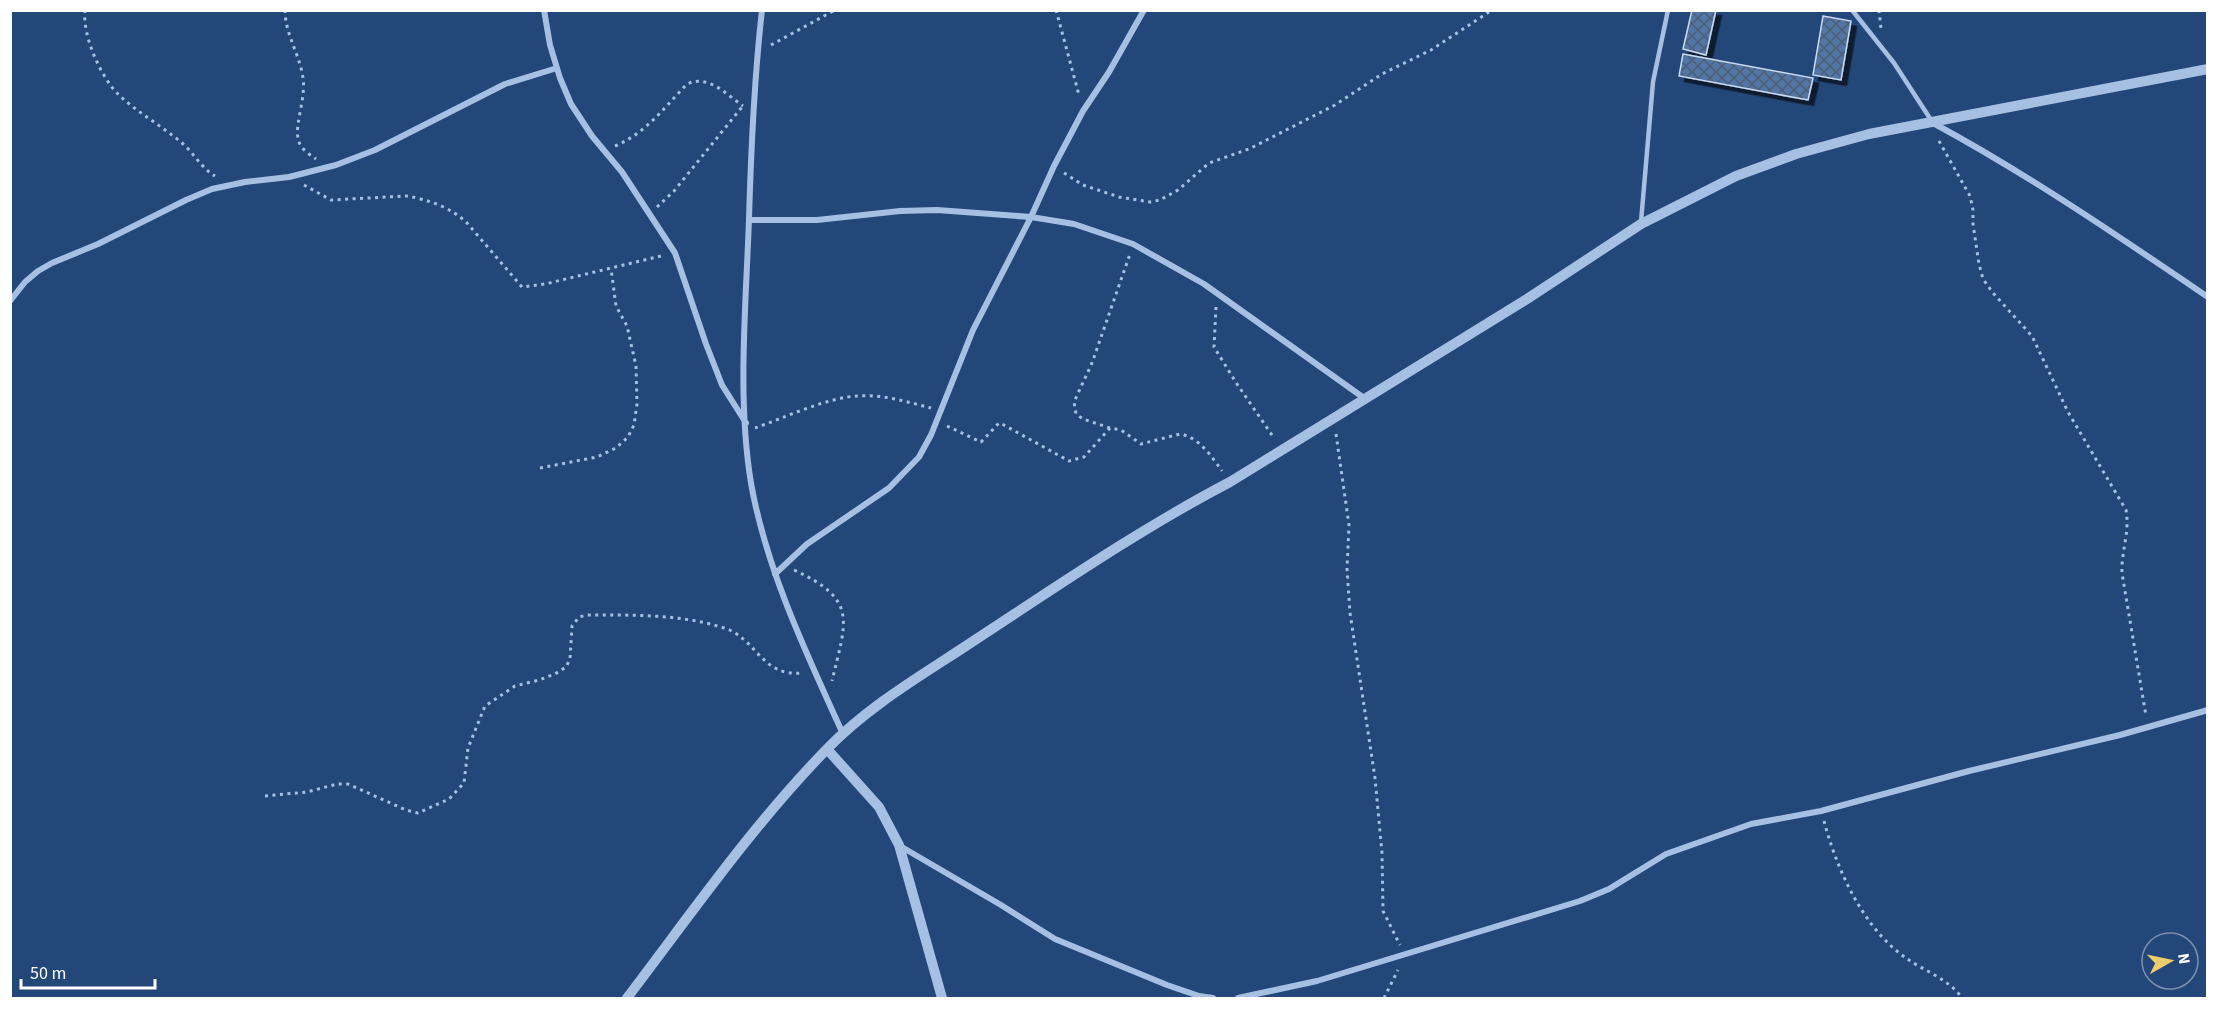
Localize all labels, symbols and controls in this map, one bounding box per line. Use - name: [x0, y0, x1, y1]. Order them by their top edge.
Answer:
- north arrow: [2140, 931, 2200, 991]
- scale bar: [21, 952, 154, 990]
- text: N: [2172, 952, 2196, 966]
- text: 50 m: [30, 961, 66, 986]

